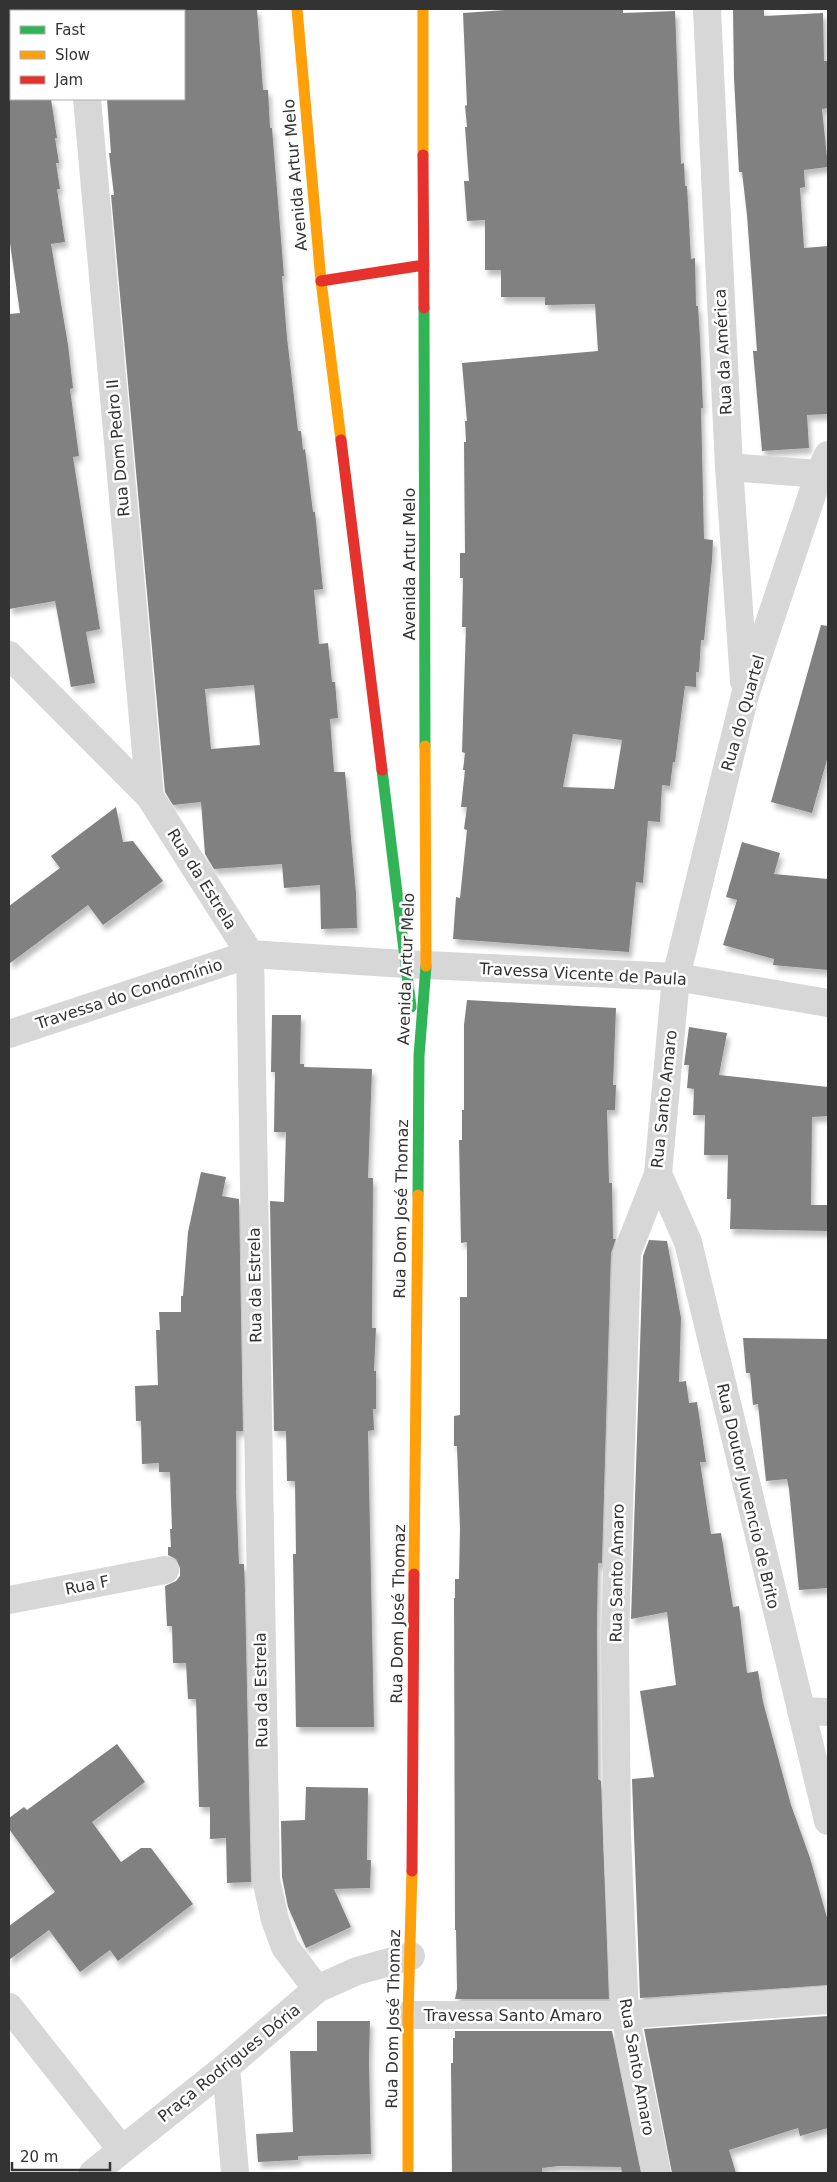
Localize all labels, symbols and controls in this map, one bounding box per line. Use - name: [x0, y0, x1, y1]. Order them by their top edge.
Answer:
- legend: [10, 10, 185, 100]
- text: Fast: [55, 21, 85, 39]
- text: Slow: [55, 46, 90, 64]
- text: Jam: [54, 71, 83, 89]
- street label: Avenida Artur Melo: [279, 98, 311, 252]
- street label: Rua da América: [710, 288, 736, 416]
- street label: Rua Dom Pedro II: [103, 379, 133, 517]
- street label: Avenida Artur Melo: [400, 488, 419, 640]
- street label: Rua do Quartel: [717, 653, 769, 773]
- street label: Rua da Estrela: [163, 825, 241, 933]
- street label: Avenida Artur Melo: [394, 892, 418, 1046]
- street label: Travessa do Condomínio: [32, 955, 225, 1033]
- street label: Travessa Vicente de Paula: [478, 959, 687, 989]
- street label: Rua Santo Amaro: [647, 1029, 681, 1169]
- street label: Rua Dom José Thomaz: [390, 1119, 412, 1299]
- street label: Rua da Estrela: [244, 1227, 266, 1343]
- street label: Rua Doutor Juvencio de Brito: [713, 1381, 783, 1611]
- street label: Rua Santo Amaro: [606, 1503, 628, 1643]
- street label: Rua Dom José Thomaz: [387, 1524, 409, 1704]
- street label: Rua F: [63, 1571, 111, 1599]
- street label: Rua da Estrela: [250, 1632, 272, 1748]
- street label: Rua Dom José Thomaz: [382, 1929, 404, 2109]
- street label: Rua Santo Amaro: [616, 1997, 658, 2137]
- street label: Praça Rodrigues Dória: [154, 2000, 304, 2126]
- street label: Travessa Santo Amaro: [423, 2006, 602, 2025]
- scale bar: [12, 2140, 110, 2172]
- text: 20 m: [20, 2148, 58, 2166]

